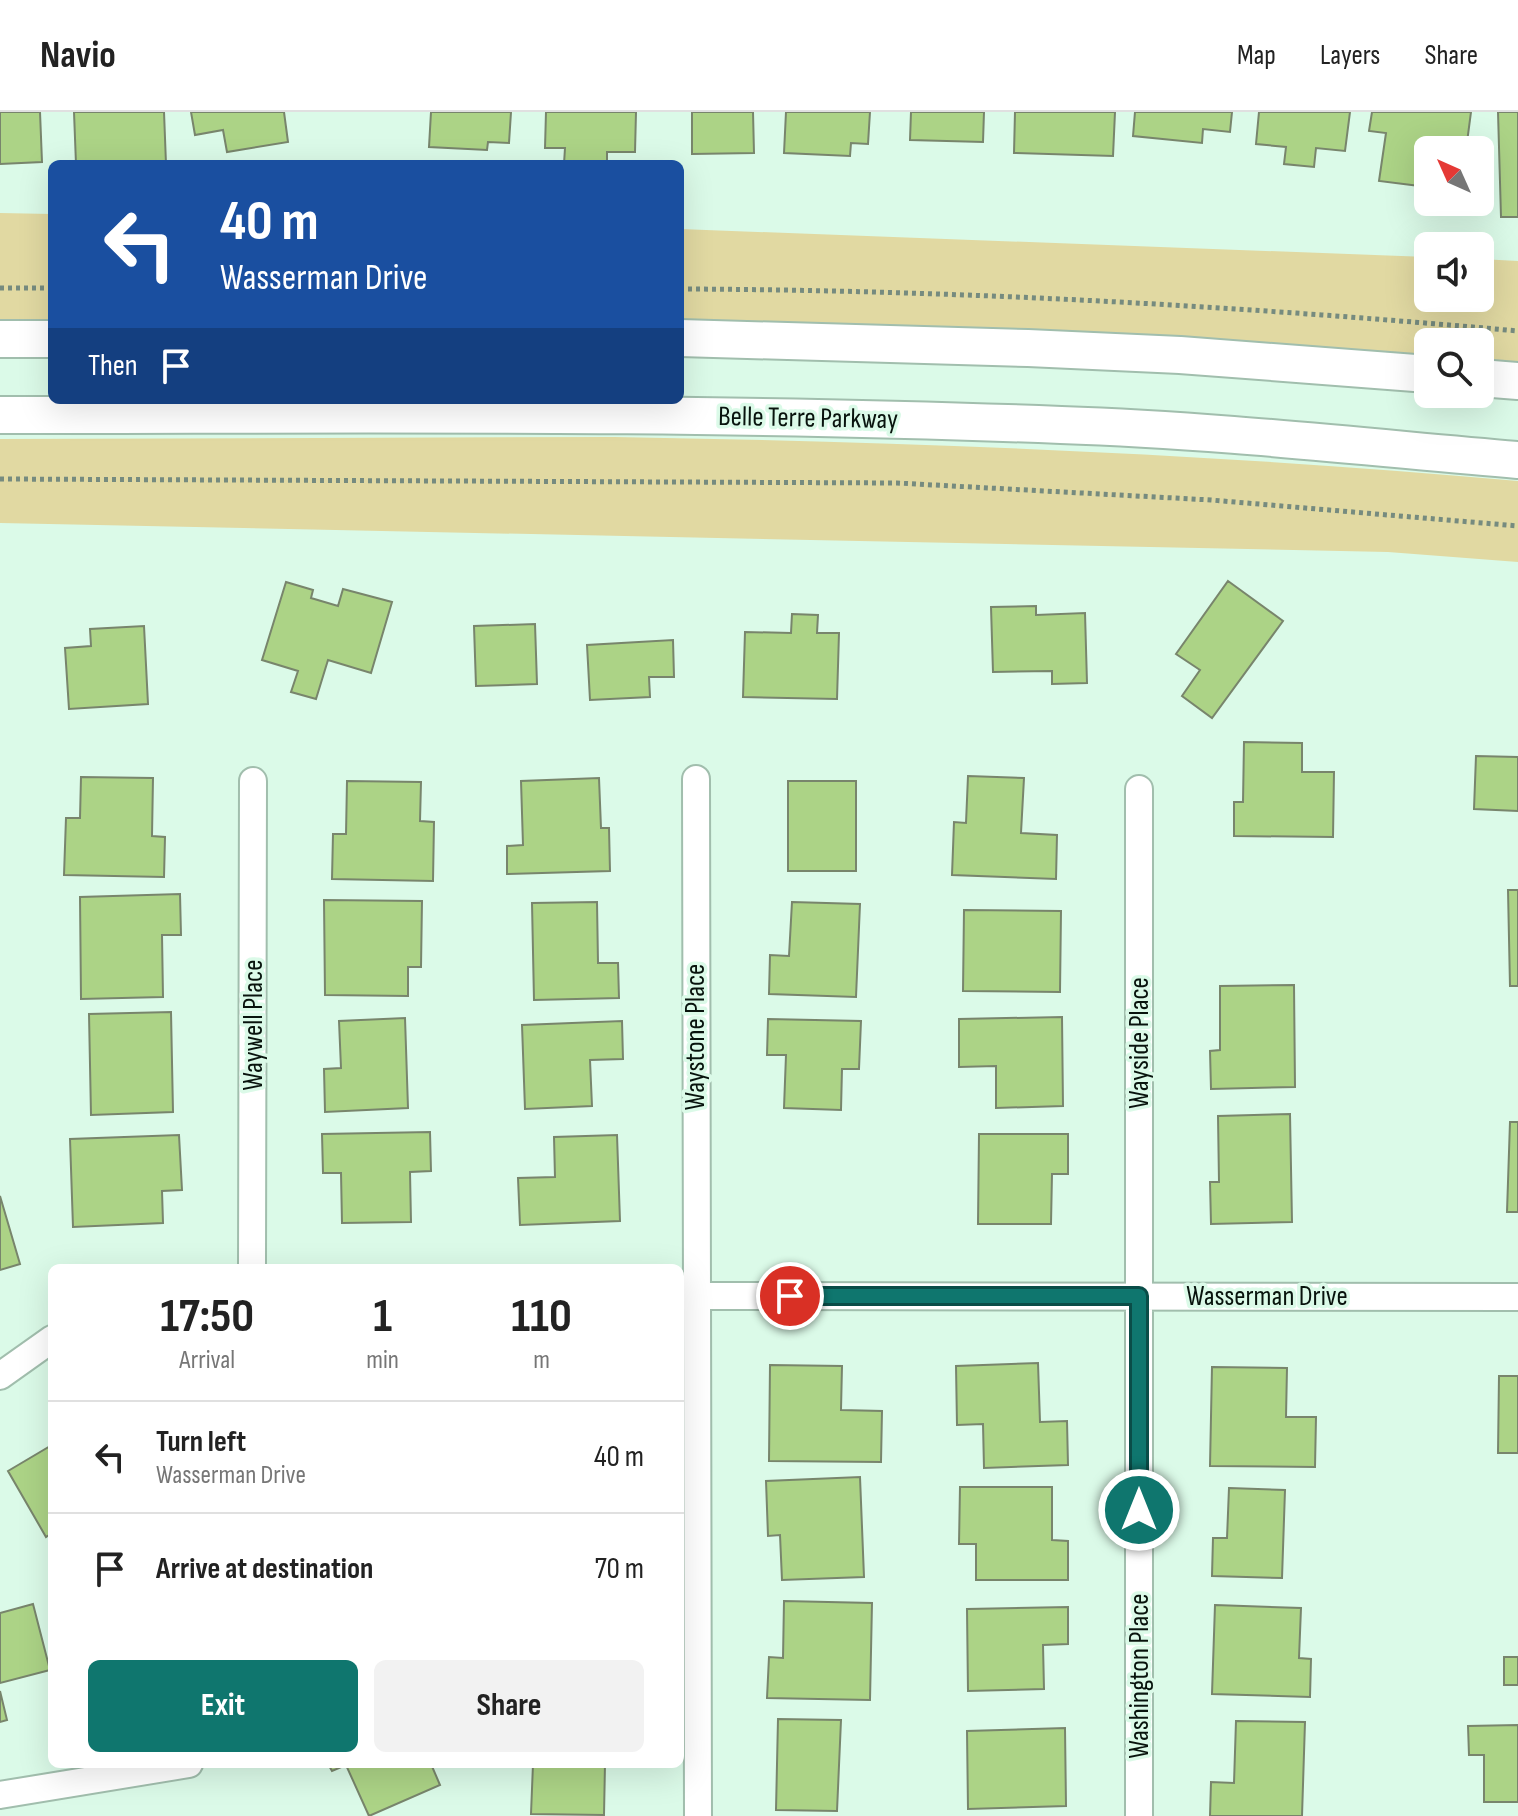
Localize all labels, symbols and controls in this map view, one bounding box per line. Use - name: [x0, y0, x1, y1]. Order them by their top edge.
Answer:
- text: Navio: [40, 33, 116, 78]
- text: Map: [1237, 39, 1276, 72]
- text: Layers: [1320, 39, 1380, 72]
- text: Share: [1424, 39, 1478, 72]
- north arrow: [1414, 136, 1494, 216]
- map controls: [1414, 136, 1494, 408]
- text: 40 m: [220, 189, 319, 256]
- icon: left: [88, 192, 192, 296]
- button: sound: [1414, 232, 1494, 312]
- text: Wasserman Drive: [220, 257, 428, 300]
- button: search: [1414, 328, 1494, 408]
- icon: arrive: [154, 344, 198, 388]
- text: Then: [88, 348, 138, 384]
- street label: Belle Terre Parkway: [718, 400, 898, 436]
- street label: Waywell Place: [237, 960, 270, 1090]
- street label: Waystone Place: [679, 964, 712, 1110]
- street label: Wayside Place: [1123, 977, 1156, 1109]
- pin: [756, 1262, 824, 1330]
- icon: arrive: [768, 1274, 812, 1318]
- street label: Wasserman Drive: [1186, 1280, 1348, 1313]
- text: 17:50: [160, 1288, 254, 1345]
- text: 1: [373, 1288, 392, 1345]
- text: 110: [511, 1288, 572, 1345]
- text: Arrival: [179, 1345, 235, 1376]
- text: min: [366, 1345, 399, 1376]
- text: m: [533, 1345, 550, 1376]
- text: Turn left: [156, 1424, 246, 1460]
- icon: left: [88, 1435, 132, 1479]
- text: 40 m: [594, 1439, 644, 1475]
- text: Wasserman Drive: [156, 1460, 306, 1491]
- position arrow: [1097, 1468, 1181, 1552]
- icon: arrive: [88, 1547, 132, 1591]
- text: Arrive at destination: [156, 1551, 373, 1587]
- text: 70 m: [595, 1551, 644, 1587]
- street label: Washington Place: [1123, 1593, 1156, 1759]
- button: Exit: [88, 1660, 358, 1752]
- button: Share: [374, 1660, 644, 1752]

